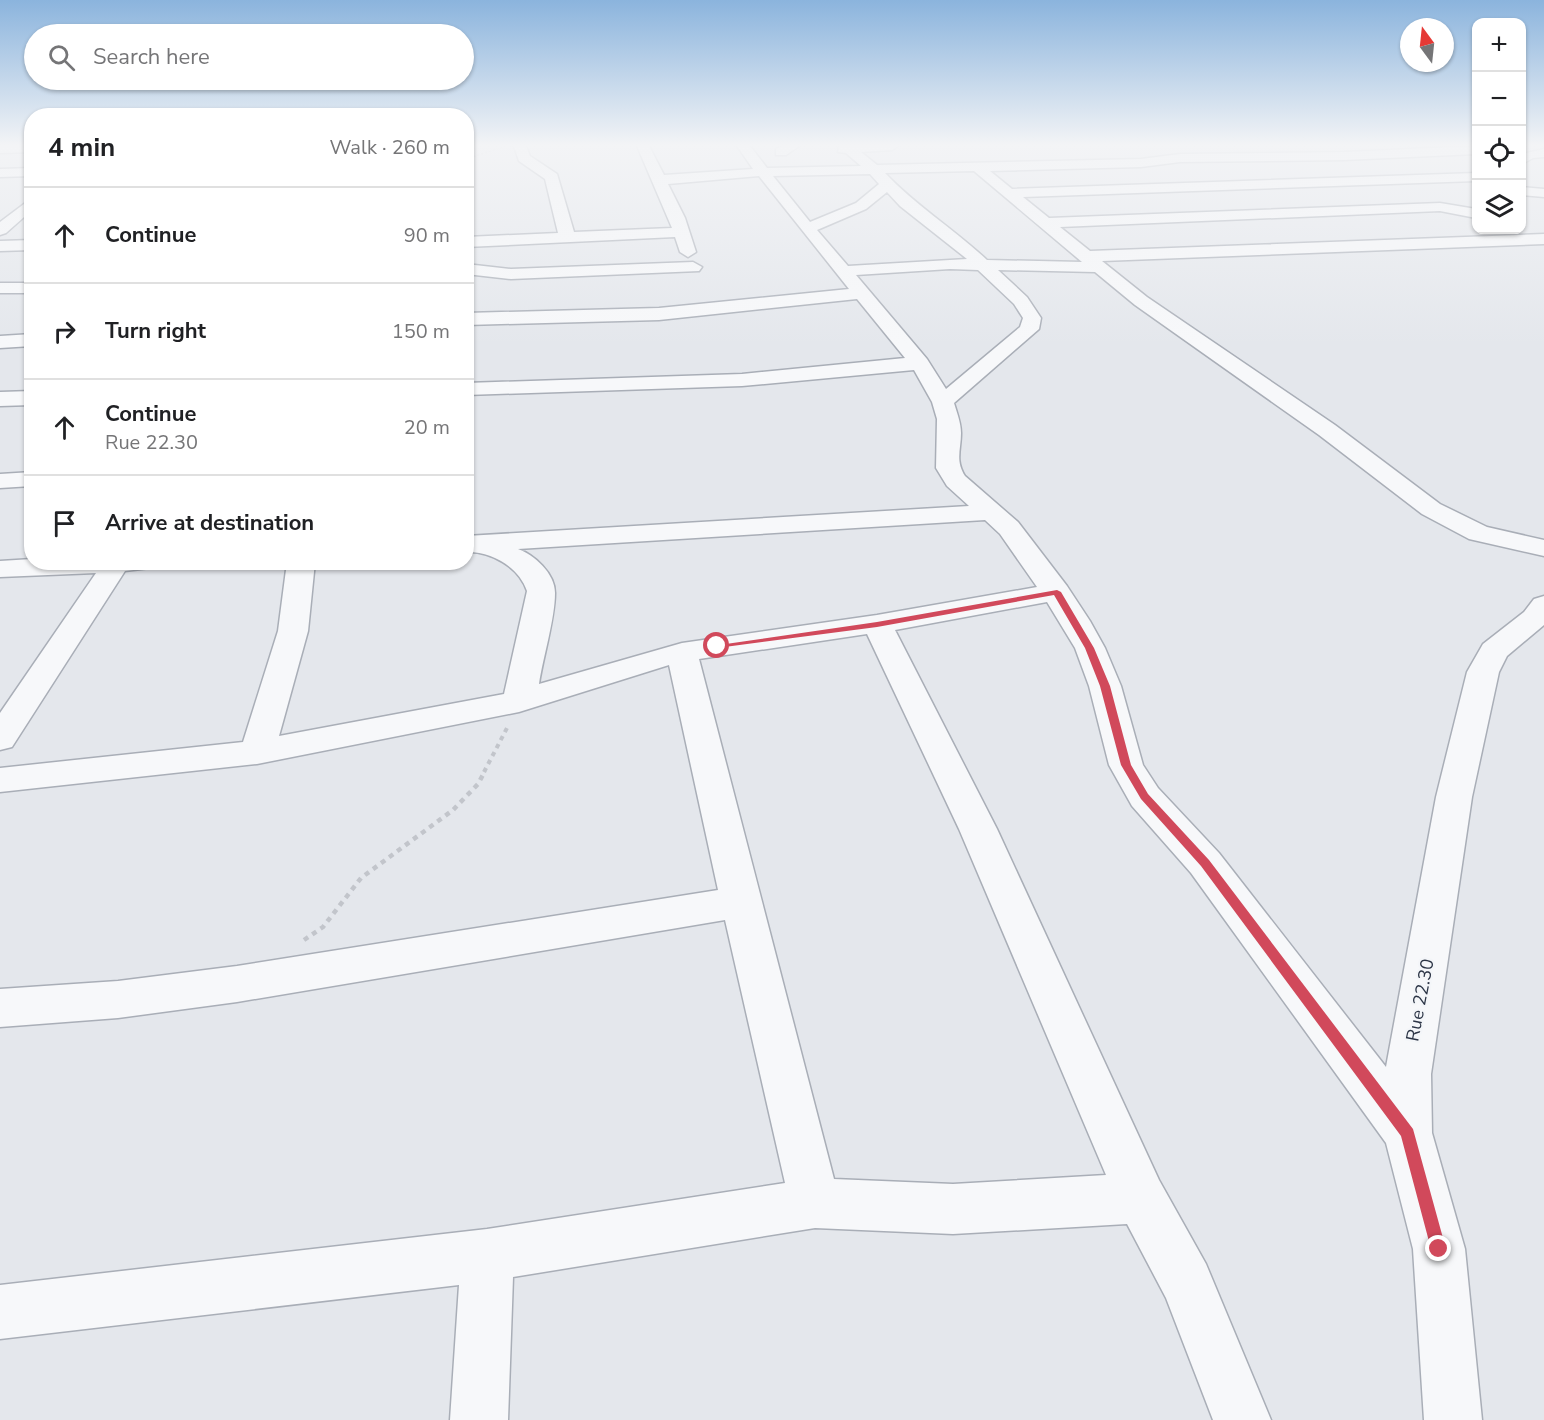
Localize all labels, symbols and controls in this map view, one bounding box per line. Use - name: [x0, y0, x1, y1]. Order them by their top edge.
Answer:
- north arrow: [1400, 18, 1454, 72]
- map controls: [1472, 18, 1526, 234]
- button: +: [1472, 18, 1526, 72]
- search box: [24, 24, 474, 90]
- icon: search: [45, 41, 78, 74]
- text: Search here: [93, 42, 210, 72]
- button: −: [1472, 72, 1526, 126]
- button: locate: [1472, 126, 1526, 180]
- text: 4 min: [48, 130, 115, 165]
- text: Walk · 260 m: [330, 134, 450, 161]
- button: layers: [1472, 180, 1526, 234]
- icon: ahead: [48, 219, 81, 252]
- text: Continue: [105, 220, 196, 250]
- text: 90 m: [404, 222, 450, 249]
- icon: right: [48, 315, 81, 348]
- text: Turn right: [105, 316, 206, 346]
- text: 150 m: [392, 318, 450, 345]
- text: Continue: [105, 399, 196, 429]
- icon: ahead: [48, 411, 81, 444]
- text: 20 m: [404, 414, 450, 441]
- text: Rue 22.30: [105, 429, 198, 456]
- icon: arrive: [48, 507, 81, 540]
- text: Arrive at destination: [105, 508, 314, 538]
- route start: [703, 632, 729, 658]
- street label: Rue 22.30: [1400, 957, 1440, 1043]
- route end: [1425, 1235, 1451, 1261]

